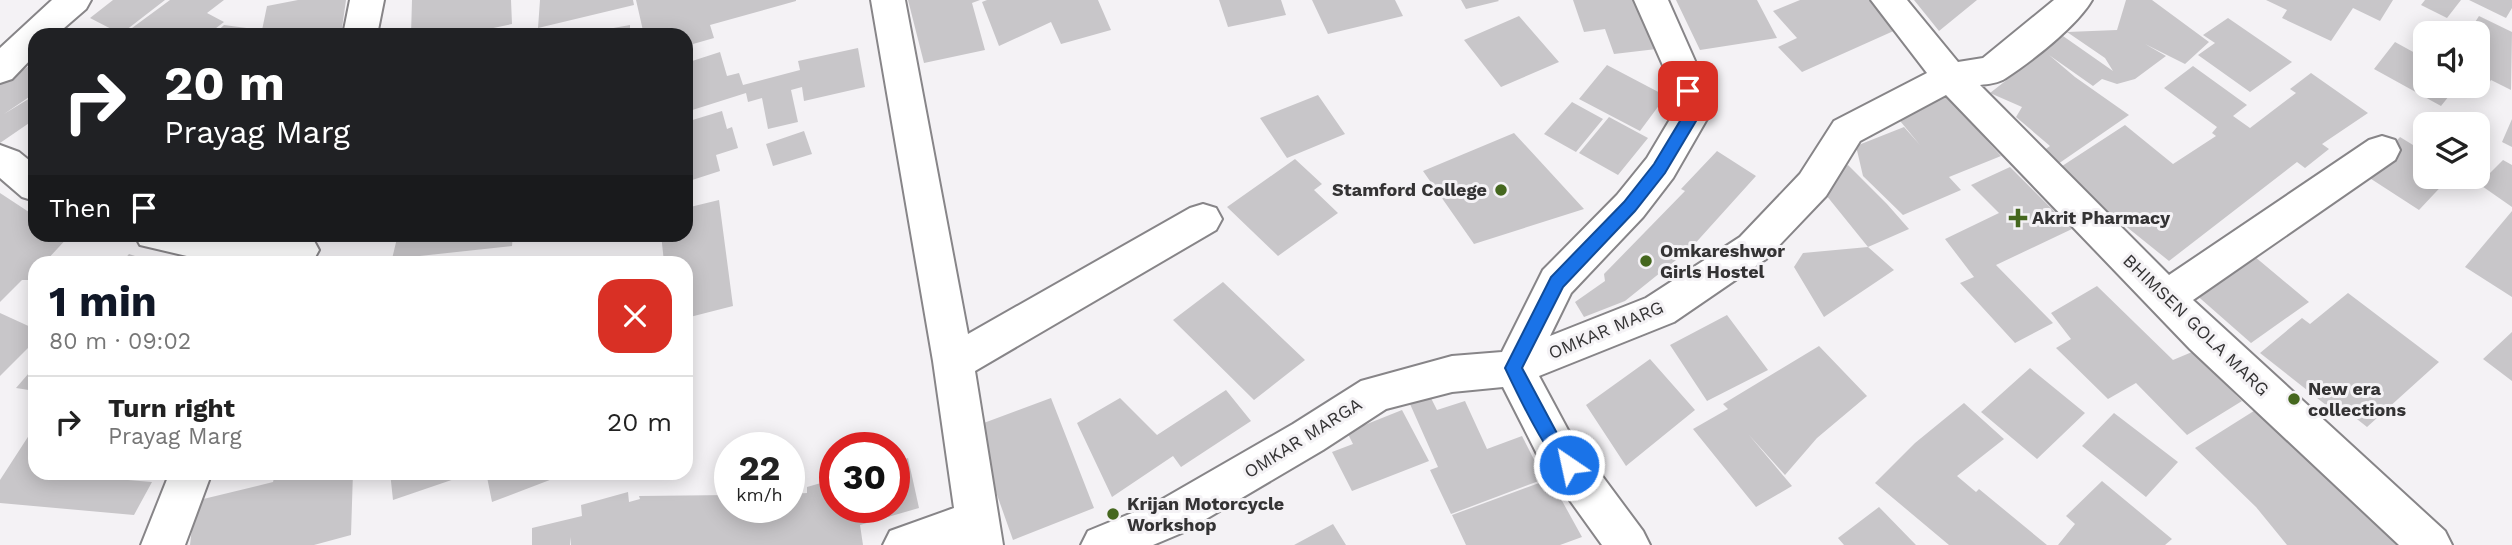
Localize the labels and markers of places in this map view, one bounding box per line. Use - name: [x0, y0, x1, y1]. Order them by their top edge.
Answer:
- pin: [1658, 61, 1718, 121]
- place label: Stamford College: [1332, 179, 1487, 200]
- marker: Stamford College: [1493, 182, 1509, 198]
- place label: Akrit Pharmacy: [2032, 207, 2171, 228]
- marker: Akrit Pharmacy: [2010, 210, 2026, 226]
- place label: Omkareshwor Girls Hostel: [1660, 240, 1785, 282]
- marker: Omkareshwor Girls Hostel: [1638, 253, 1654, 269]
- place label: New era collections: [2308, 378, 2406, 420]
- marker: New era collections: [2286, 391, 2302, 407]
- place label: Krijan Motorcycle Workshop: [1127, 493, 1284, 535]
- marker: Krijan Motorcycle Workshop: [1105, 506, 1121, 522]

